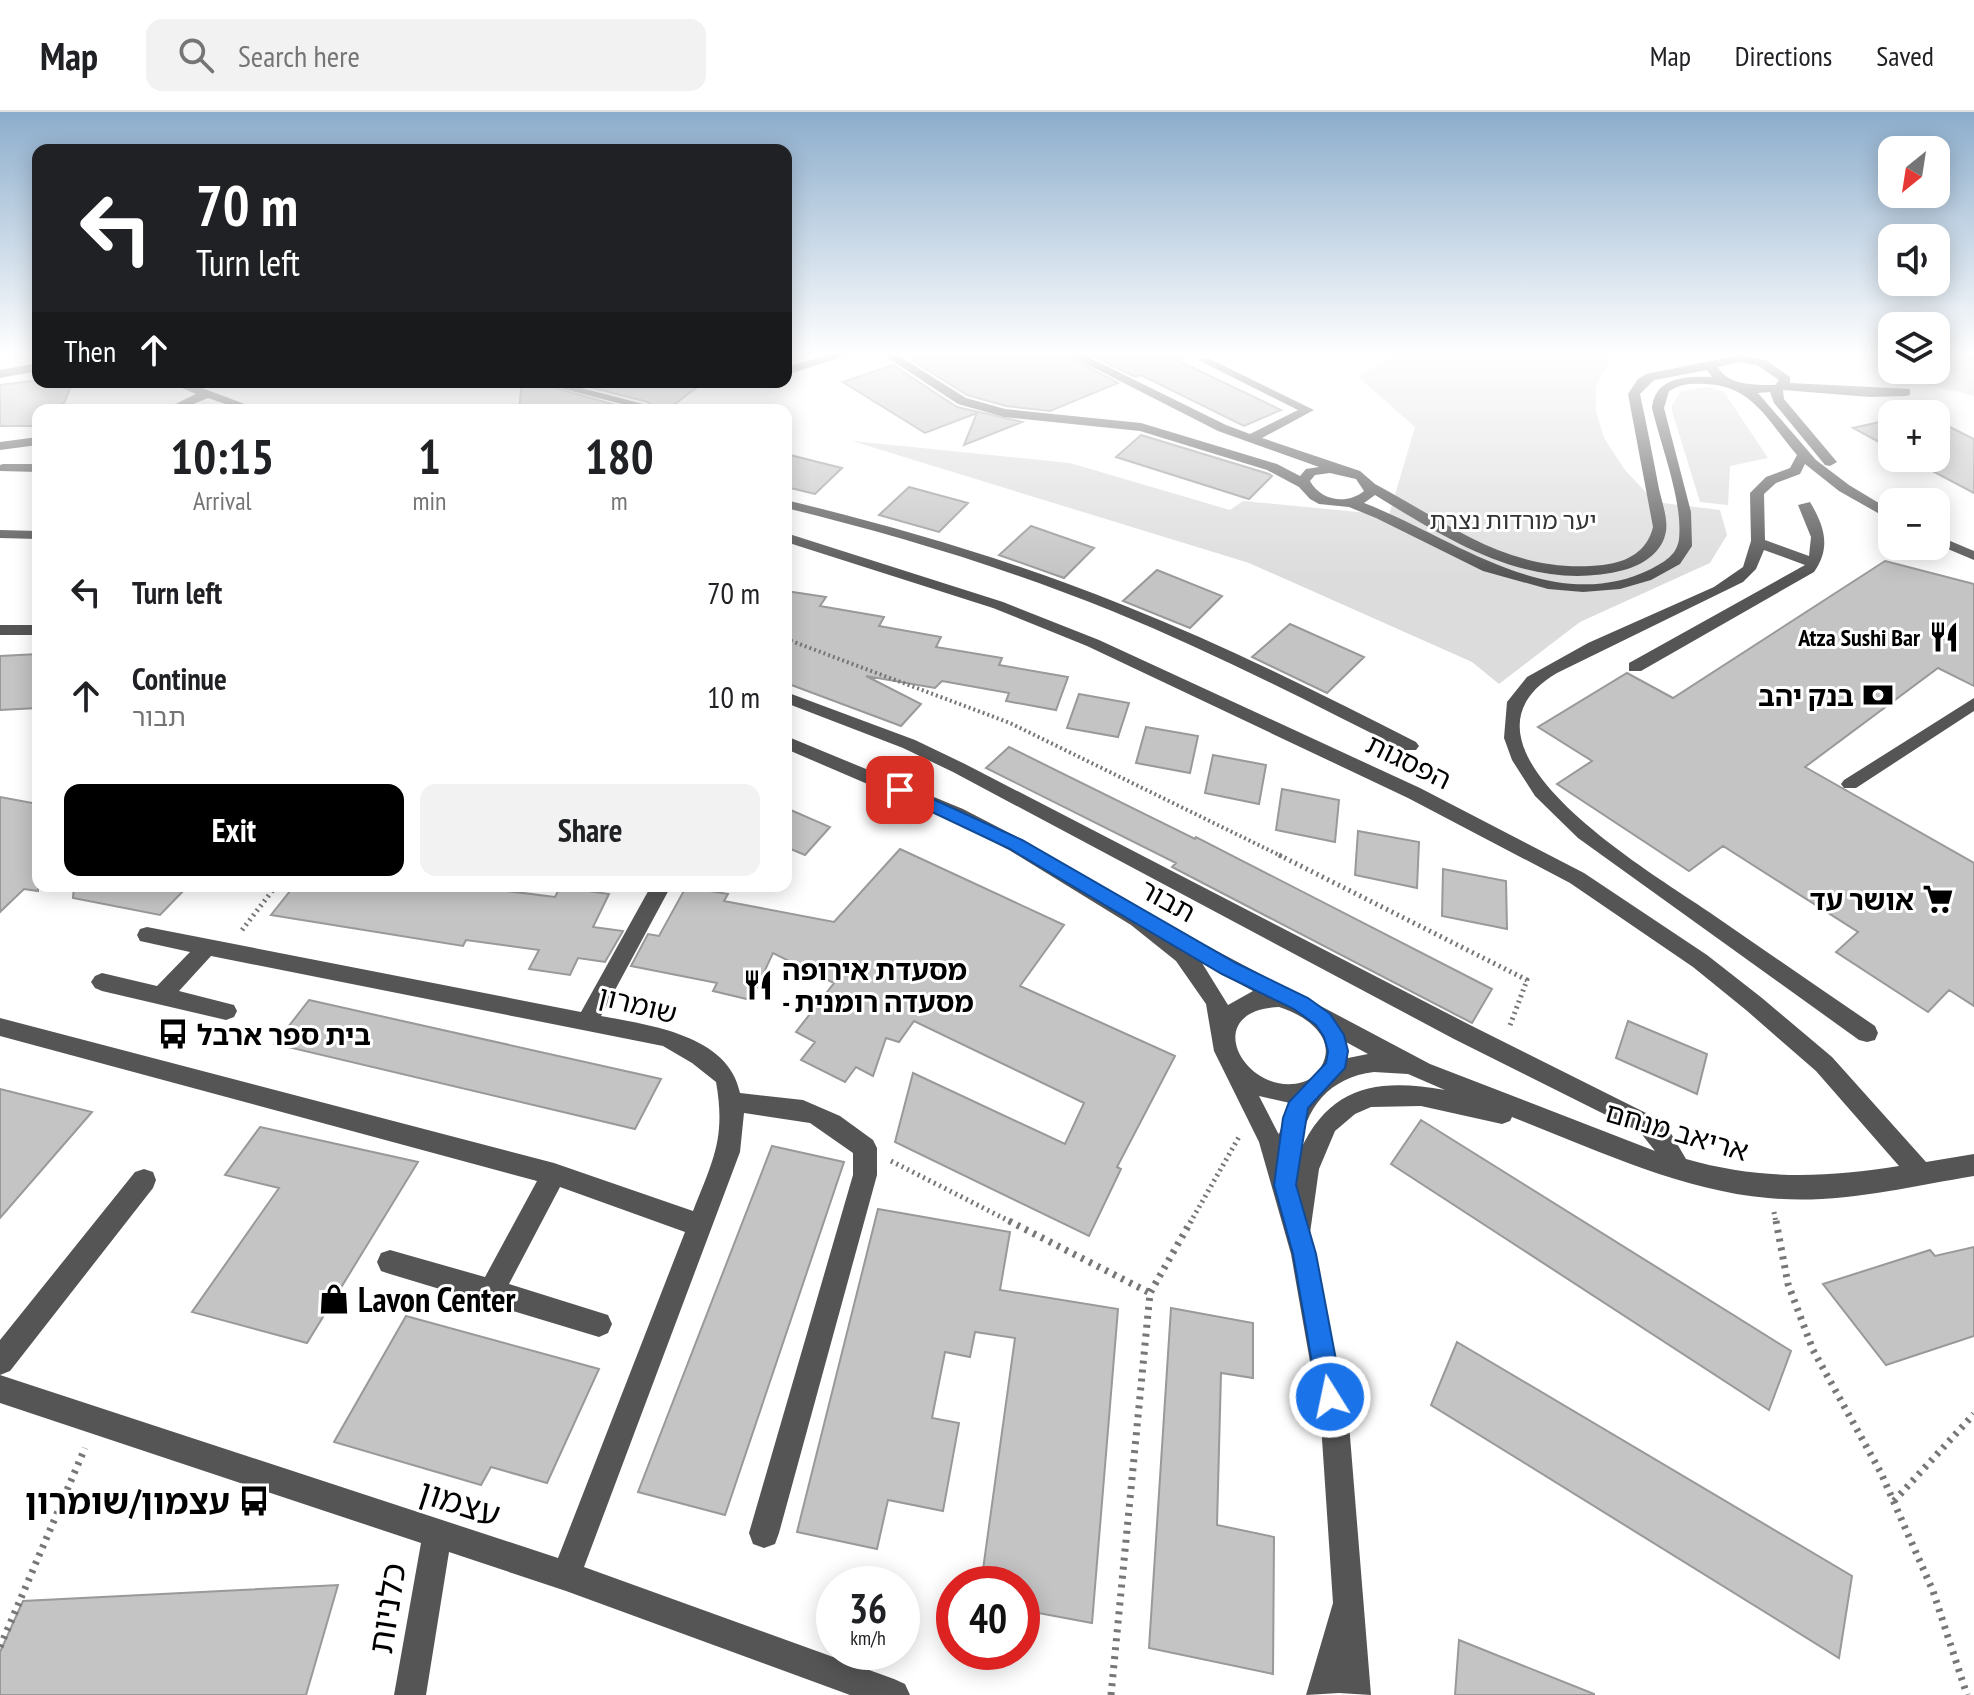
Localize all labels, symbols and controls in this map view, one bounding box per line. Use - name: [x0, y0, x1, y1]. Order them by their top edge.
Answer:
- search box: [146, 19, 706, 91]
- text: Map: [40, 31, 98, 80]
- icon: search: [174, 33, 218, 77]
- text: Search here: [238, 36, 360, 75]
- text: Map: [1650, 37, 1691, 74]
- text: Directions: [1735, 37, 1832, 74]
- text: Saved: [1876, 37, 1934, 74]
- north arrow: [1878, 136, 1950, 208]
- map controls: [1878, 136, 1950, 560]
- text: 70 m: [196, 169, 298, 241]
- icon: left: [64, 176, 168, 280]
- button: sound: [1878, 224, 1950, 296]
- text: Turn left: [196, 239, 300, 286]
- button: layers: [1878, 312, 1950, 384]
- icon: ahead: [132, 328, 176, 372]
- text: Then: [64, 331, 116, 370]
- button: +: [1878, 400, 1950, 472]
- text: 10:15: [170, 425, 274, 487]
- text: 1: [418, 425, 441, 487]
- text: 180: [585, 425, 654, 487]
- text: Arrival: [193, 484, 252, 517]
- text: min: [412, 484, 446, 517]
- text: m: [611, 484, 628, 517]
- button: −: [1878, 488, 1950, 560]
- park label: יער מורדות נצרת: [1430, 505, 1596, 536]
- icon: left: [64, 570, 108, 614]
- text: Turn left: [132, 573, 222, 612]
- text: 70 m: [707, 573, 760, 612]
- restaurant icon: Atza Sushi Bar: [1927, 620, 1961, 654]
- place label: Atza Sushi Bar: [1797, 622, 1921, 653]
- text: Continue: [132, 659, 227, 698]
- icon: ahead: [64, 674, 108, 718]
- text: 10 m: [707, 677, 760, 716]
- place label: בנק יהב: [1758, 677, 1854, 714]
- bank icon: בנק יהב: [1861, 678, 1895, 712]
- text: תבור: [132, 700, 186, 733]
- street label: הפסגות: [1360, 725, 1458, 797]
- pin: [866, 756, 934, 824]
- icon: arrive: [878, 768, 922, 812]
- button: Exit: [64, 784, 404, 876]
- button: Share: [420, 784, 760, 876]
- street label: תבור: [1134, 870, 1202, 930]
- place label: אושר עד: [1809, 881, 1914, 918]
- supermarket icon: אושר עד: [1921, 882, 1955, 916]
- place label: מסעדת אירופה - מסעדה רומנית: [782, 951, 974, 1020]
- restaurant icon: מסעדת אירופה - מסעדה רומנית: [741, 968, 775, 1002]
- street label: שומרון: [595, 976, 681, 1032]
- place label: בית ספר ארבל: [197, 1016, 371, 1053]
- bus stop icon: בית ספר ארבל: [156, 1017, 190, 1051]
- street label: אריאב מנחם: [1601, 1093, 1753, 1169]
- place label: Lavon Center: [358, 1277, 516, 1321]
- shop icon: Lavon Center: [317, 1282, 351, 1316]
- position arrow: [1288, 1355, 1372, 1439]
- street label: עצמון: [414, 1468, 506, 1536]
- place label: עצמון/שומרון: [25, 1479, 230, 1523]
- bus stop icon: עצמון/שומרון: [237, 1484, 271, 1518]
- street label: כלניות: [357, 1560, 415, 1656]
- speed limit sign: 40: [936, 1566, 1040, 1670]
- text: 36: [849, 1582, 887, 1634]
- text: km/h: [850, 1625, 886, 1651]

